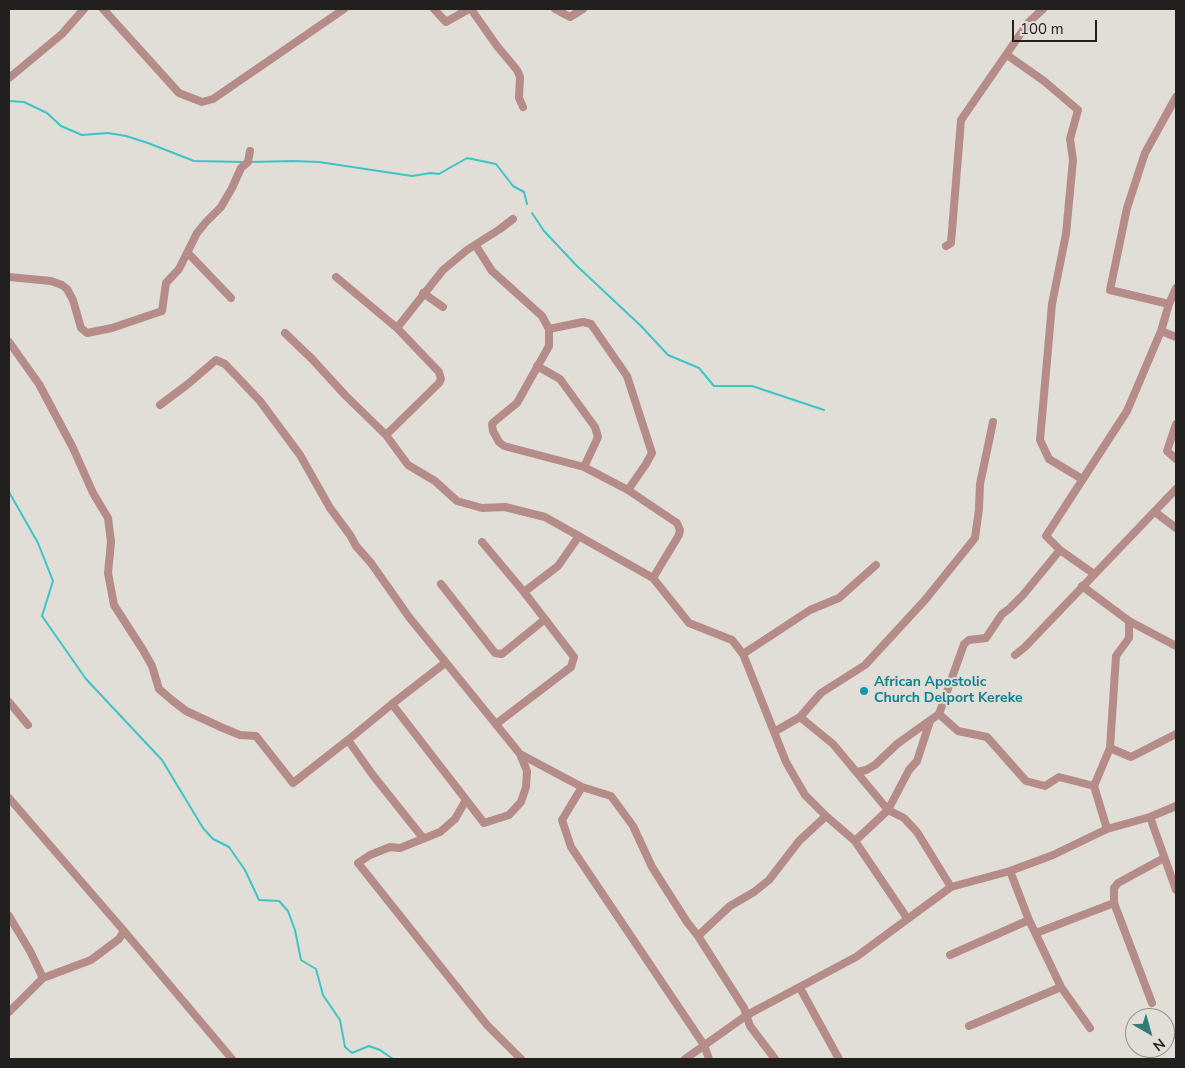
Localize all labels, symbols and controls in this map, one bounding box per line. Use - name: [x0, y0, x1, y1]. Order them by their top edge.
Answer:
- scale bar: [1015, 10, 1100, 42]
- text: 100 m: [1020, 19, 1064, 39]
- place label: African Apostolic Church Delport Kereke: [874, 675, 1023, 708]
- marker: African Apostolic Church Delport Kereke: [858, 685, 870, 697]
- north arrow: [1125, 1008, 1175, 1058]
- text: N: [1149, 1034, 1169, 1055]

